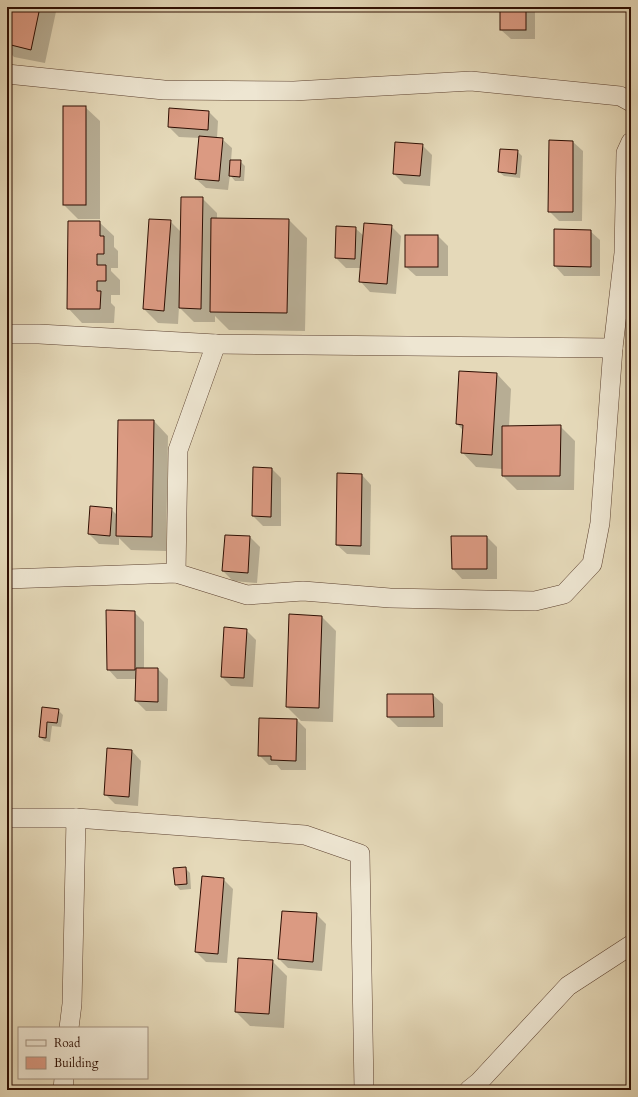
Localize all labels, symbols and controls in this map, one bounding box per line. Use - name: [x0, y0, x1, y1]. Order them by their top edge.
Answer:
- legend: [18, 1027, 148, 1079]
- text: Road: [54, 1035, 81, 1051]
- text: Building: [54, 1055, 99, 1071]

